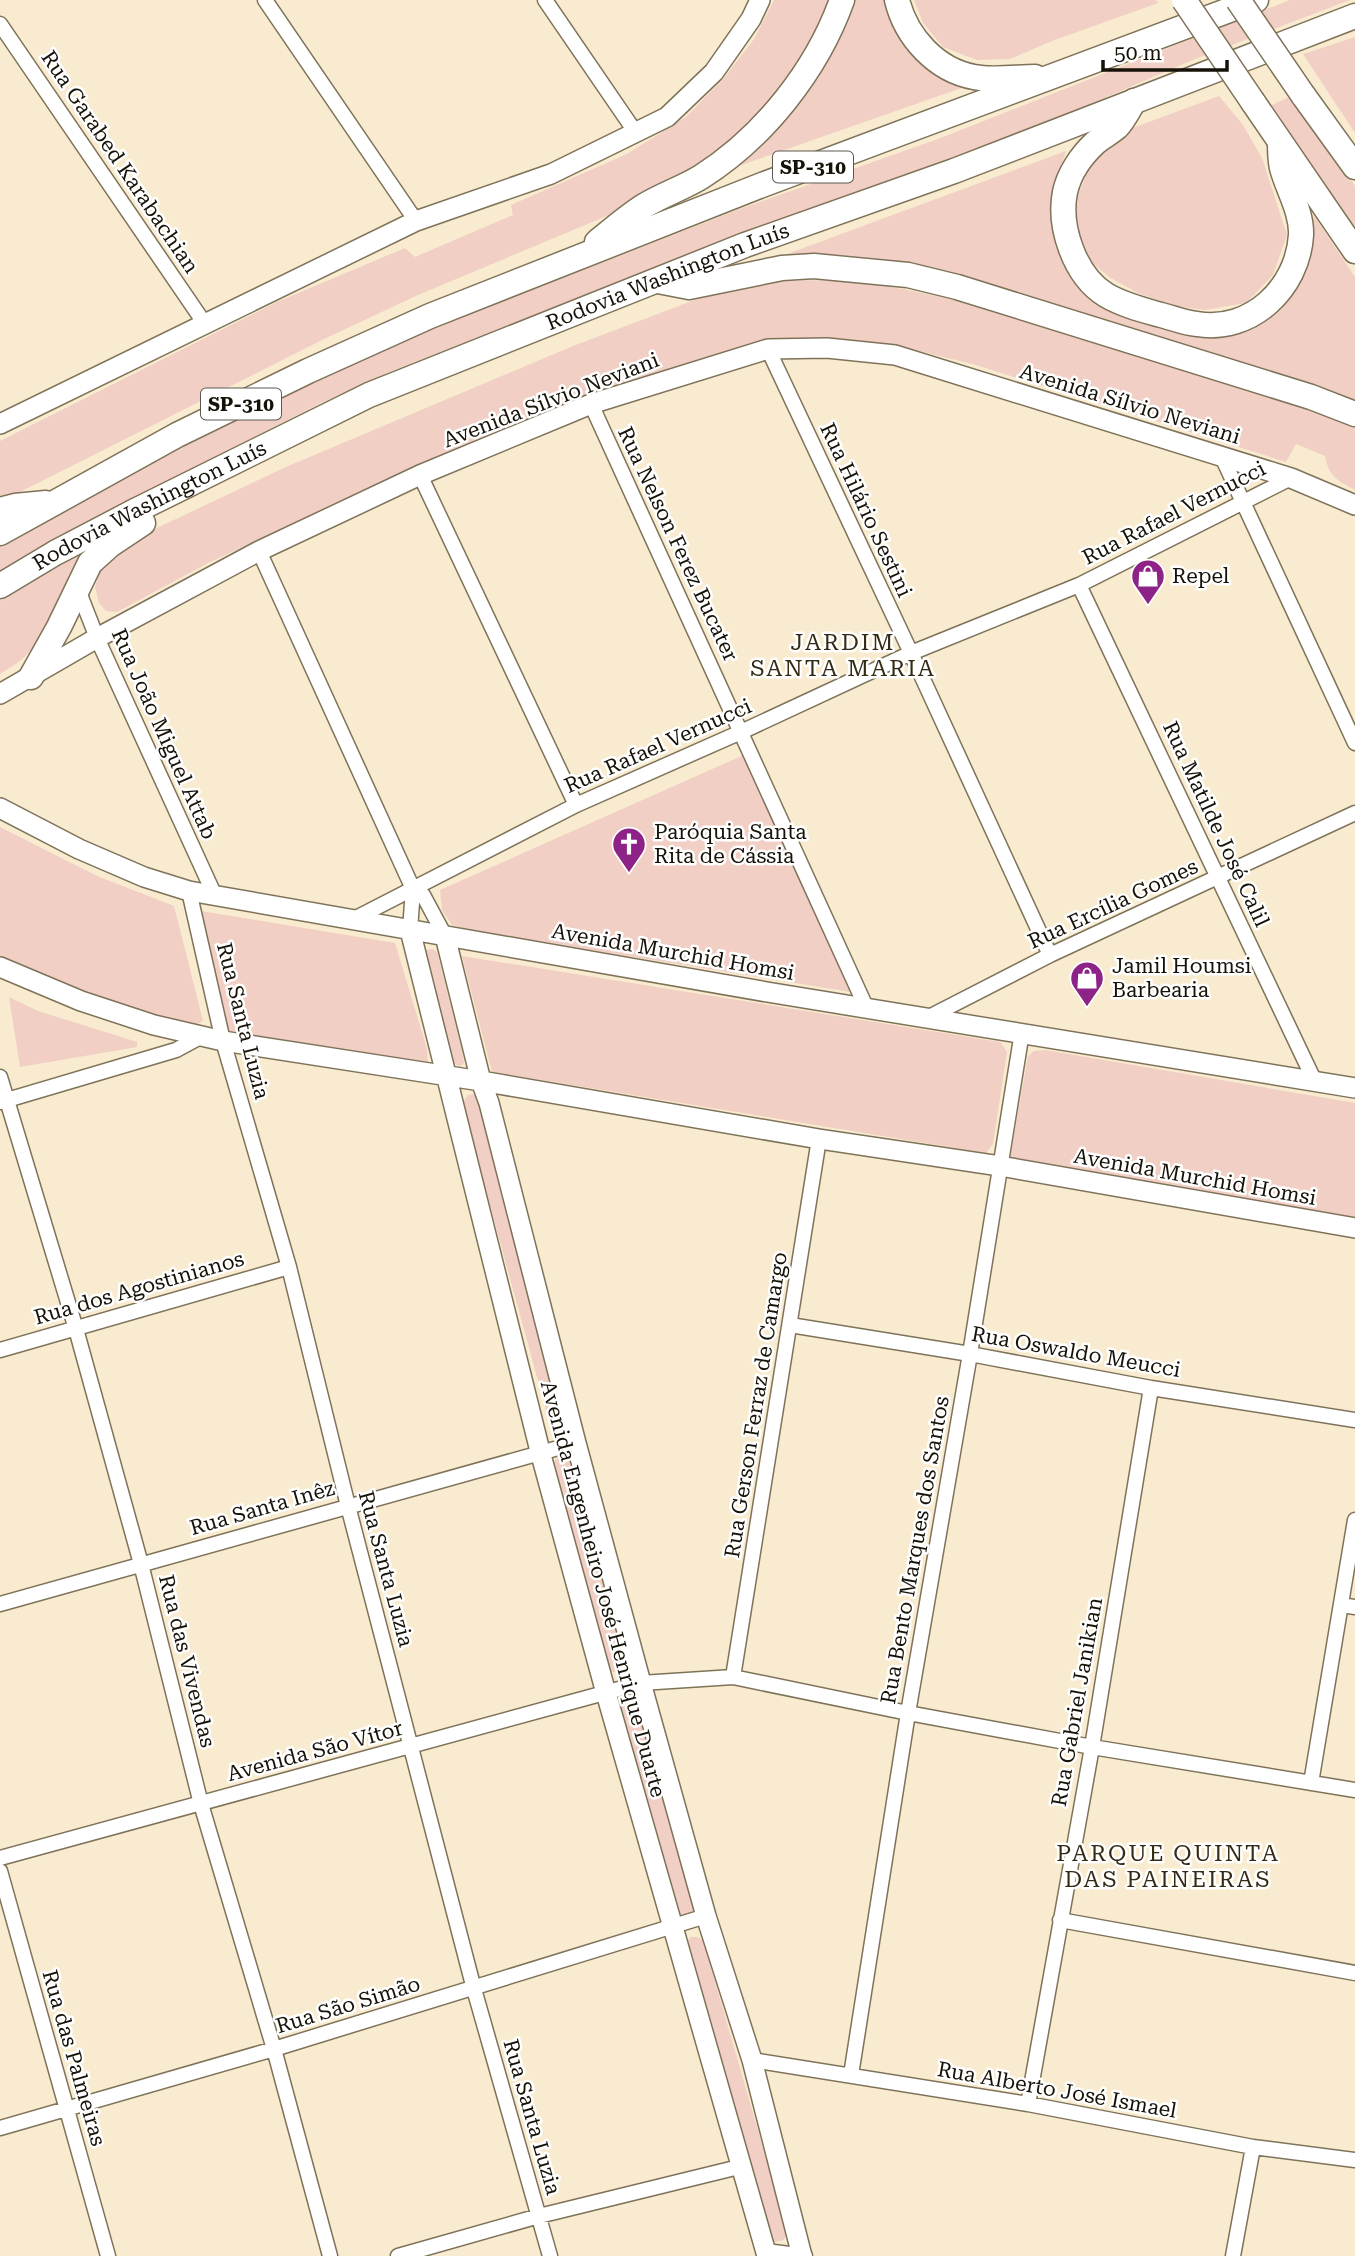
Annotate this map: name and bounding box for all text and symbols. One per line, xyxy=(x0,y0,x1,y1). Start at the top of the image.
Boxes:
scale bar xyxy=(1103,28,1227,72)
text: 50 m xyxy=(1114,41,1162,65)
street label: Rua Garabed Karabachian xyxy=(36,46,204,278)
road number: SP-310 xyxy=(773,152,853,182)
street label: Rodovia Washington Luís xyxy=(543,218,792,335)
street label: Avenida Sílvio Neviani xyxy=(440,348,663,452)
street label: Avenida Sílvio Neviani xyxy=(1017,359,1244,449)
road number: SP-310 xyxy=(201,388,281,420)
street label: Rua Hilário Sestini xyxy=(815,419,917,601)
street label: Rua Nelson Ferez Bucater xyxy=(613,423,743,665)
street label: Rodovia Washington Luís xyxy=(29,436,270,575)
street label: Rua Rafael Vernucci xyxy=(1078,456,1270,570)
shop icon: Repel xyxy=(1129,557,1167,606)
place label: Repel xyxy=(1172,564,1230,588)
street label: Rua João Miguel Attab xyxy=(107,625,221,843)
district label: JARDIM SANTA MARIA xyxy=(750,629,936,682)
street label: Rua Rafael Vernucci xyxy=(561,694,756,798)
street label: Rua Matilde José Calil xyxy=(1158,718,1274,931)
place label: Paróquia Santa Rita de Cássia xyxy=(654,820,807,868)
church icon: Paróquia Santa Rita de Cássia xyxy=(610,825,648,874)
street label: Rua Ercília Gomes xyxy=(1024,854,1202,954)
street label: Avenida Murchid Homsi xyxy=(550,919,796,985)
street label: Rua Santa Luzia xyxy=(212,940,274,1102)
place label: Jamil Houmsi Barbearia xyxy=(1112,954,1252,1002)
shop icon: Jamil Houmsi Barbearia xyxy=(1068,959,1106,1008)
street label: Avenida Murchid Homsi xyxy=(1072,1144,1318,1210)
street label: Rua dos Agostinianos xyxy=(31,1247,247,1329)
street label: Rua Gerson Ferraz de Camargo xyxy=(720,1250,792,1560)
street label: Rua Oswaldo Meucci xyxy=(970,1322,1183,1382)
street label: Avenida Engenheiro José Henrique Duarte xyxy=(536,1378,670,1800)
street label: Rua Bento Marques dos Santos xyxy=(876,1394,954,1706)
street label: Rua Santa Inêz xyxy=(187,1476,337,1540)
street label: Rua Santa Luzia xyxy=(354,1488,419,1650)
street label: Rua das Vivendas xyxy=(154,1572,220,1750)
street label: Rua Gabriel Janikian xyxy=(1047,1595,1107,1808)
street label: Avenida São Vítor xyxy=(225,1716,406,1786)
district label: PARQUE QUINTA DAS PAINEIRAS xyxy=(1056,1840,1280,1893)
street label: Rua das Palmeiras xyxy=(37,1967,111,2149)
street label: Rua São Simão xyxy=(273,1972,423,2038)
street label: Rua Santa Luzia xyxy=(498,2037,566,2198)
street label: Rua Alberto José Ismael xyxy=(936,2057,1179,2123)

